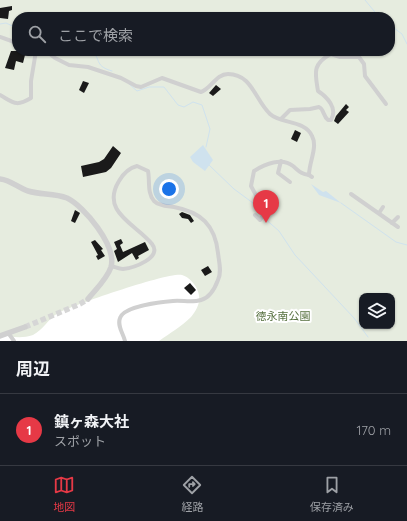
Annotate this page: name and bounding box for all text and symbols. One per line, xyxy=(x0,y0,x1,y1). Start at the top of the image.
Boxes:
search box xyxy=(12,12,395,56)
icon: search xyxy=(26,23,48,45)
text: ここで検索 xyxy=(58,26,133,45)
your location xyxy=(159,179,179,199)
pin: 1 xyxy=(253,190,279,223)
map controls xyxy=(359,293,395,329)
button: layers xyxy=(359,293,395,329)
park label: 徳永南公園 xyxy=(256,309,311,323)
text: 周辺 xyxy=(16,358,50,379)
text: 鎮ヶ森大社 xyxy=(54,412,129,431)
text: 1 xyxy=(26,422,32,438)
text: 170 m xyxy=(356,422,391,438)
text: スポット xyxy=(54,433,106,449)
tab: 地図 xyxy=(53,474,75,514)
tab: 経路 xyxy=(181,474,203,514)
tab: 保存済み xyxy=(310,474,354,514)

